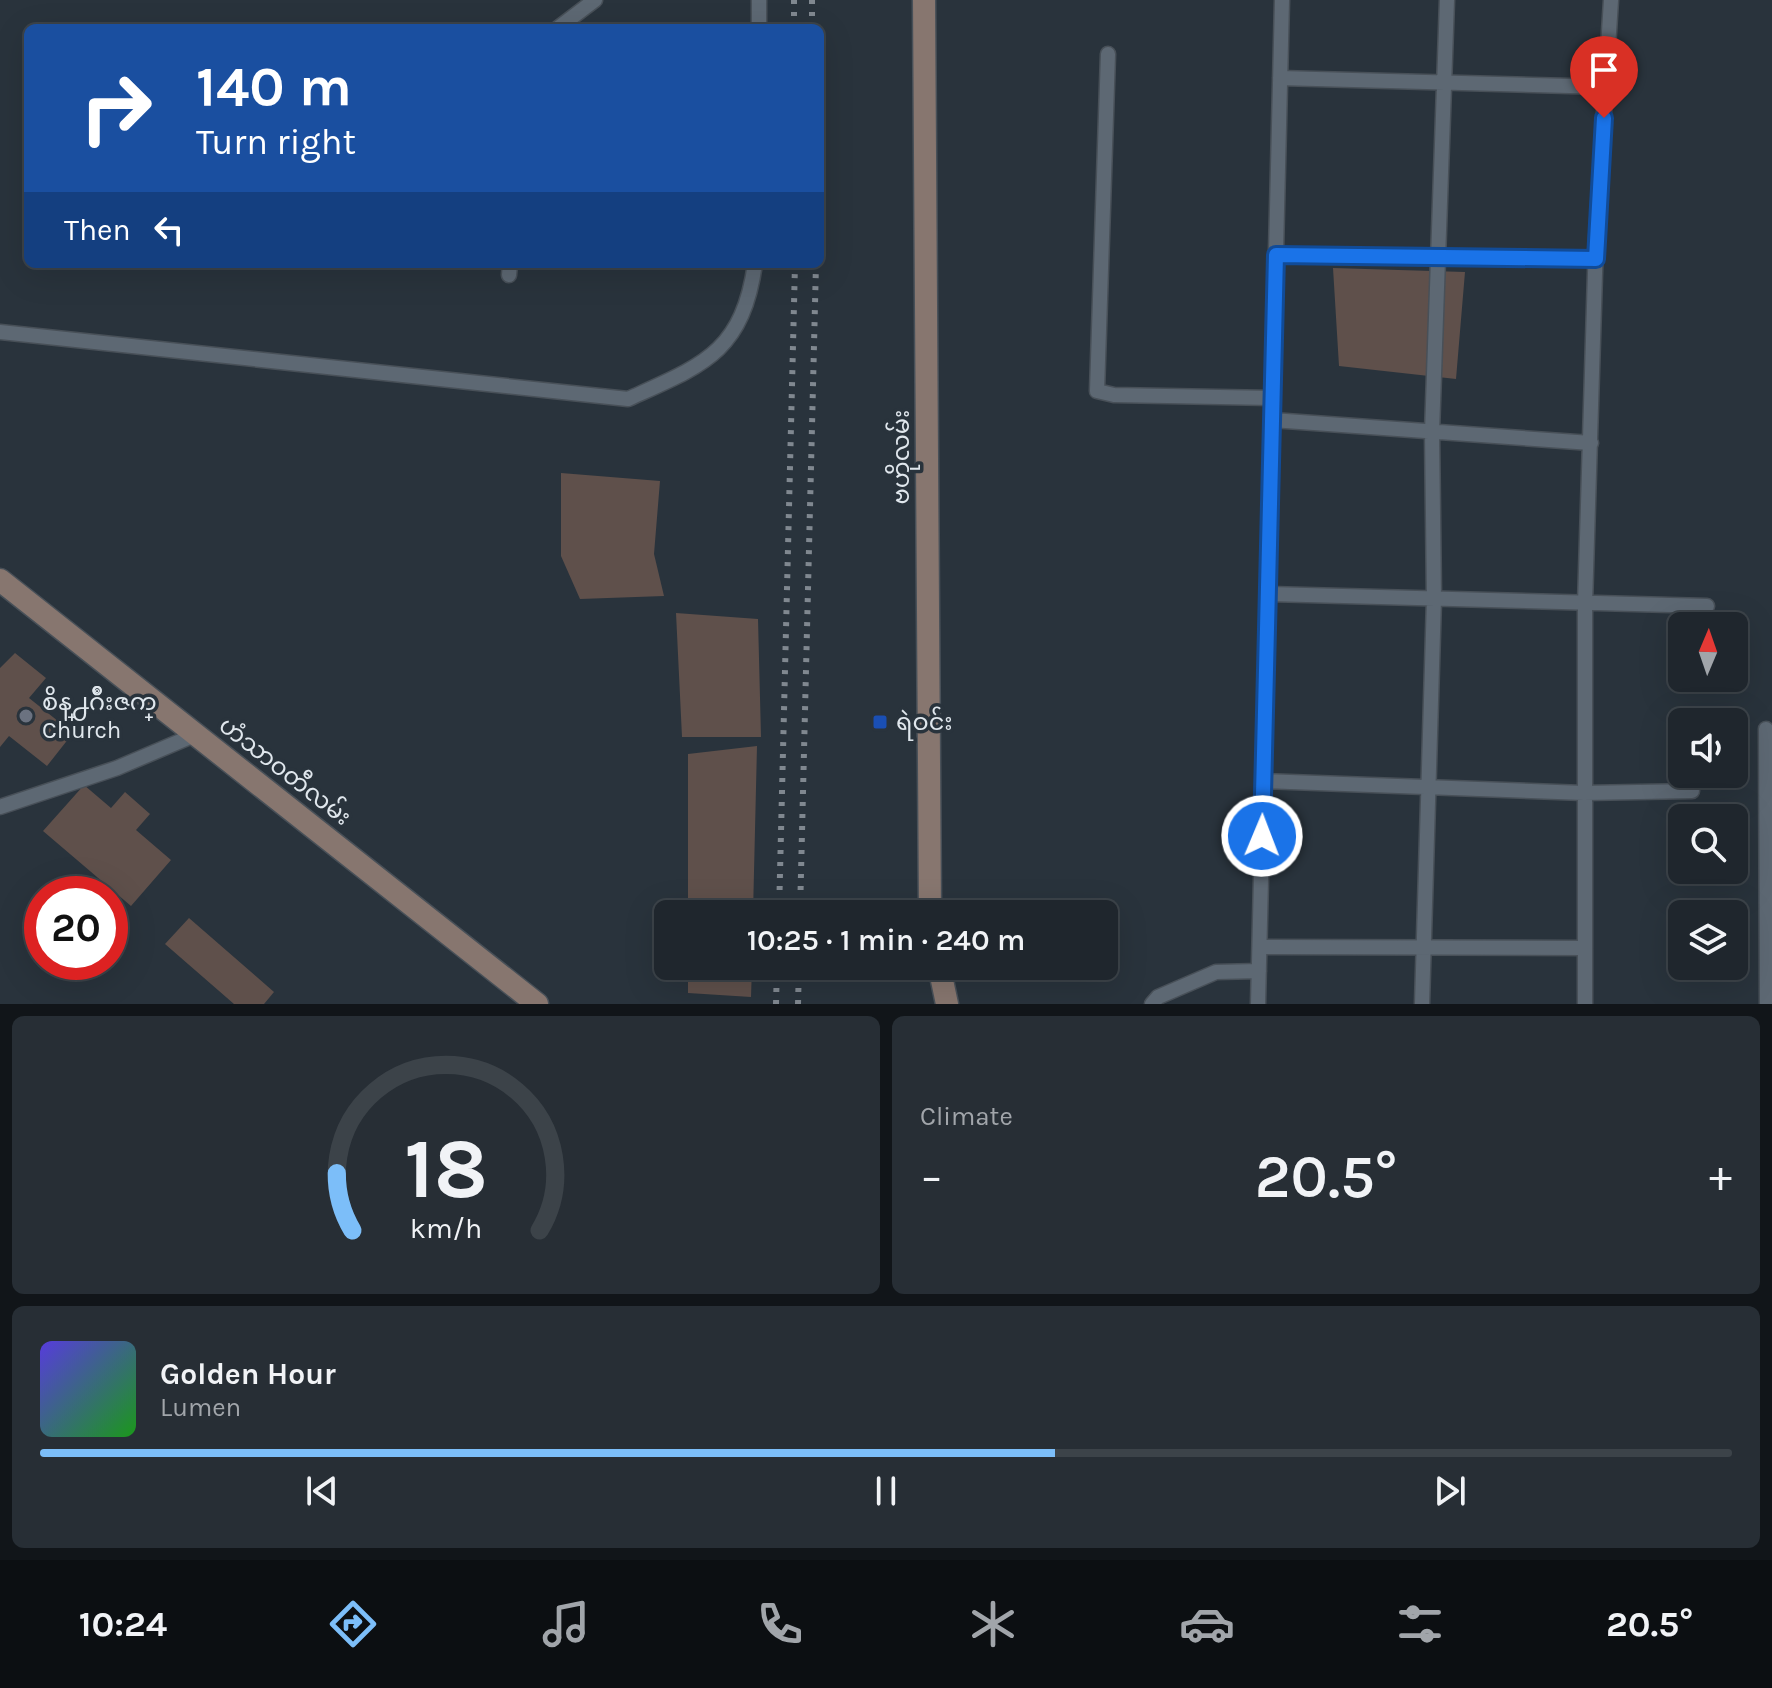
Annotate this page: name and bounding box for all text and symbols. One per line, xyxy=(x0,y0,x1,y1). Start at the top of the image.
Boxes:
pin xyxy=(1570,36,1638,118)
icon: arrive xyxy=(1582,48,1626,92)
text: 140 m xyxy=(196,54,352,119)
icon: right xyxy=(64,56,168,160)
text: Turn right xyxy=(196,121,356,163)
icon: left xyxy=(147,208,191,252)
text: Then xyxy=(64,212,131,248)
street label: ဗဟိုလမ်း xyxy=(885,410,920,504)
north arrow xyxy=(1668,612,1748,692)
map controls xyxy=(1668,612,1748,980)
place label: စိန္႕ဂ်ိဳးဇက္ Church xyxy=(42,685,157,744)
place label: ရဲဝင်း xyxy=(896,706,953,741)
marker: စိန္႕ဂ်ိဳးဇက္ Church xyxy=(17,707,35,725)
button: sound xyxy=(1668,708,1748,788)
street label: ဟံသာဝတီလမ်း xyxy=(213,709,358,831)
marker: ရဲဝင်း xyxy=(871,713,889,731)
position arrow xyxy=(1220,794,1304,878)
button: search xyxy=(1668,804,1748,884)
speed limit sign: 20 xyxy=(24,876,128,980)
button: layers xyxy=(1668,900,1748,980)
text: 10:25 · 1 min · 240 m xyxy=(747,922,1025,958)
text: Climate xyxy=(920,1101,1013,1132)
text: 18 xyxy=(404,1121,488,1218)
text: 20.5° xyxy=(1255,1142,1397,1212)
text: − xyxy=(920,1151,943,1202)
text: + xyxy=(1709,1151,1732,1202)
text: km/h xyxy=(410,1212,482,1245)
text: Golden Hour xyxy=(160,1356,336,1392)
text: Lumen xyxy=(160,1392,241,1423)
icon: previous xyxy=(300,1469,344,1513)
icon: pause xyxy=(864,1469,908,1513)
icon: next xyxy=(1428,1469,1472,1513)
icon: directions xyxy=(325,1596,381,1652)
icon: music xyxy=(538,1596,594,1652)
icon: phone xyxy=(752,1596,808,1652)
icon: climate xyxy=(965,1596,1021,1652)
icon: car xyxy=(1179,1596,1235,1652)
icon: filters xyxy=(1392,1596,1448,1652)
text: 10:24 xyxy=(79,1603,167,1645)
text: 20.5° xyxy=(1606,1603,1693,1645)

